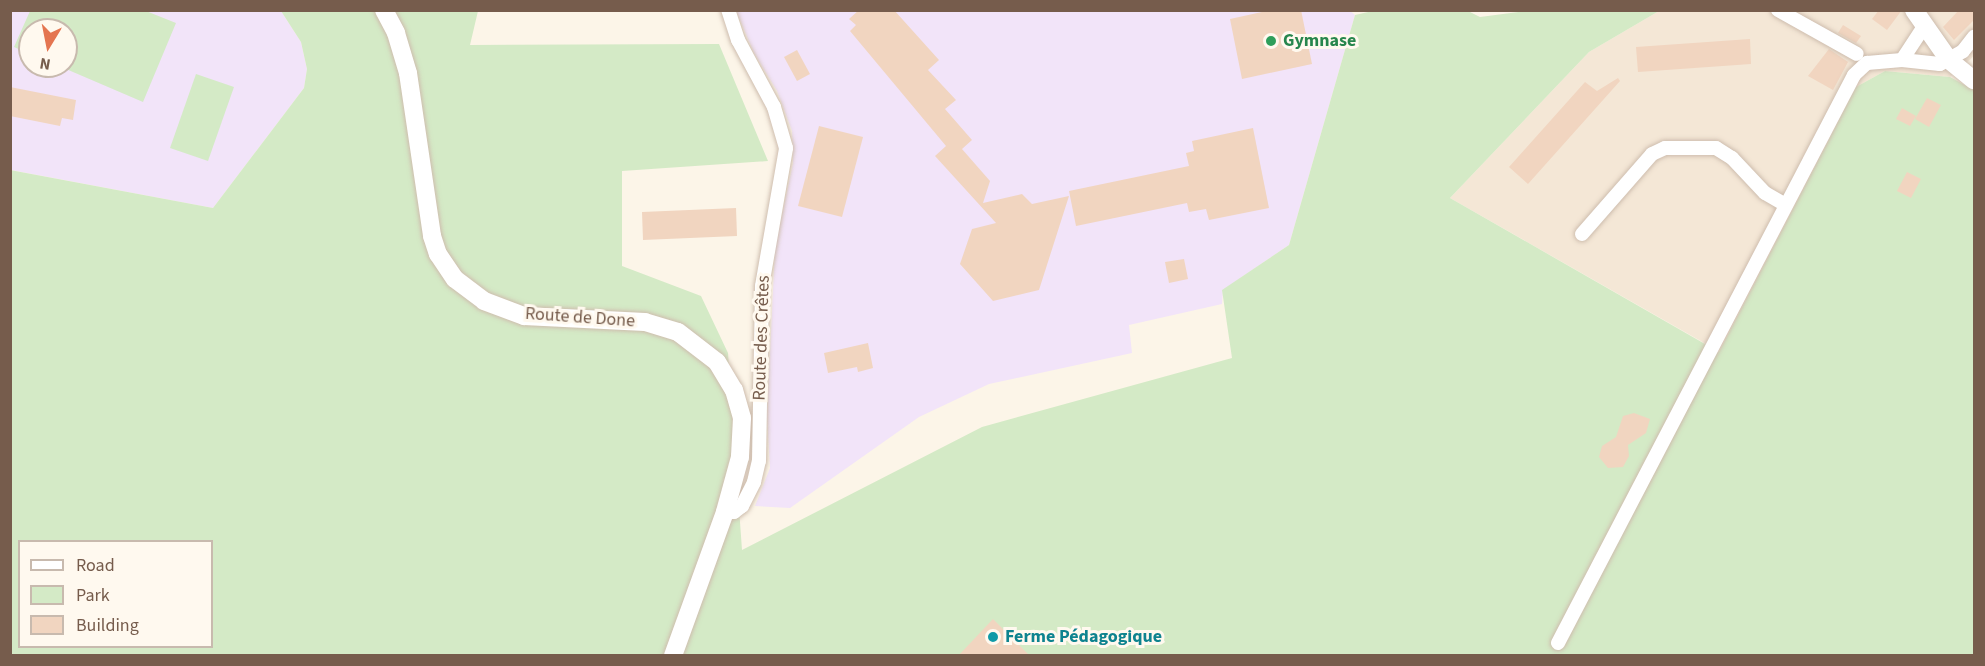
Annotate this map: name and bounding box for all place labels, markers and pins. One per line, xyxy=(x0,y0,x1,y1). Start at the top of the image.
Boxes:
place label: Gymnase xyxy=(1283,30,1356,52)
marker: Gymnase xyxy=(1264,34,1278,48)
place label: Ferme Pédagogique xyxy=(1005,626,1162,648)
marker: Ferme Pédagogique xyxy=(986,630,1000,644)

